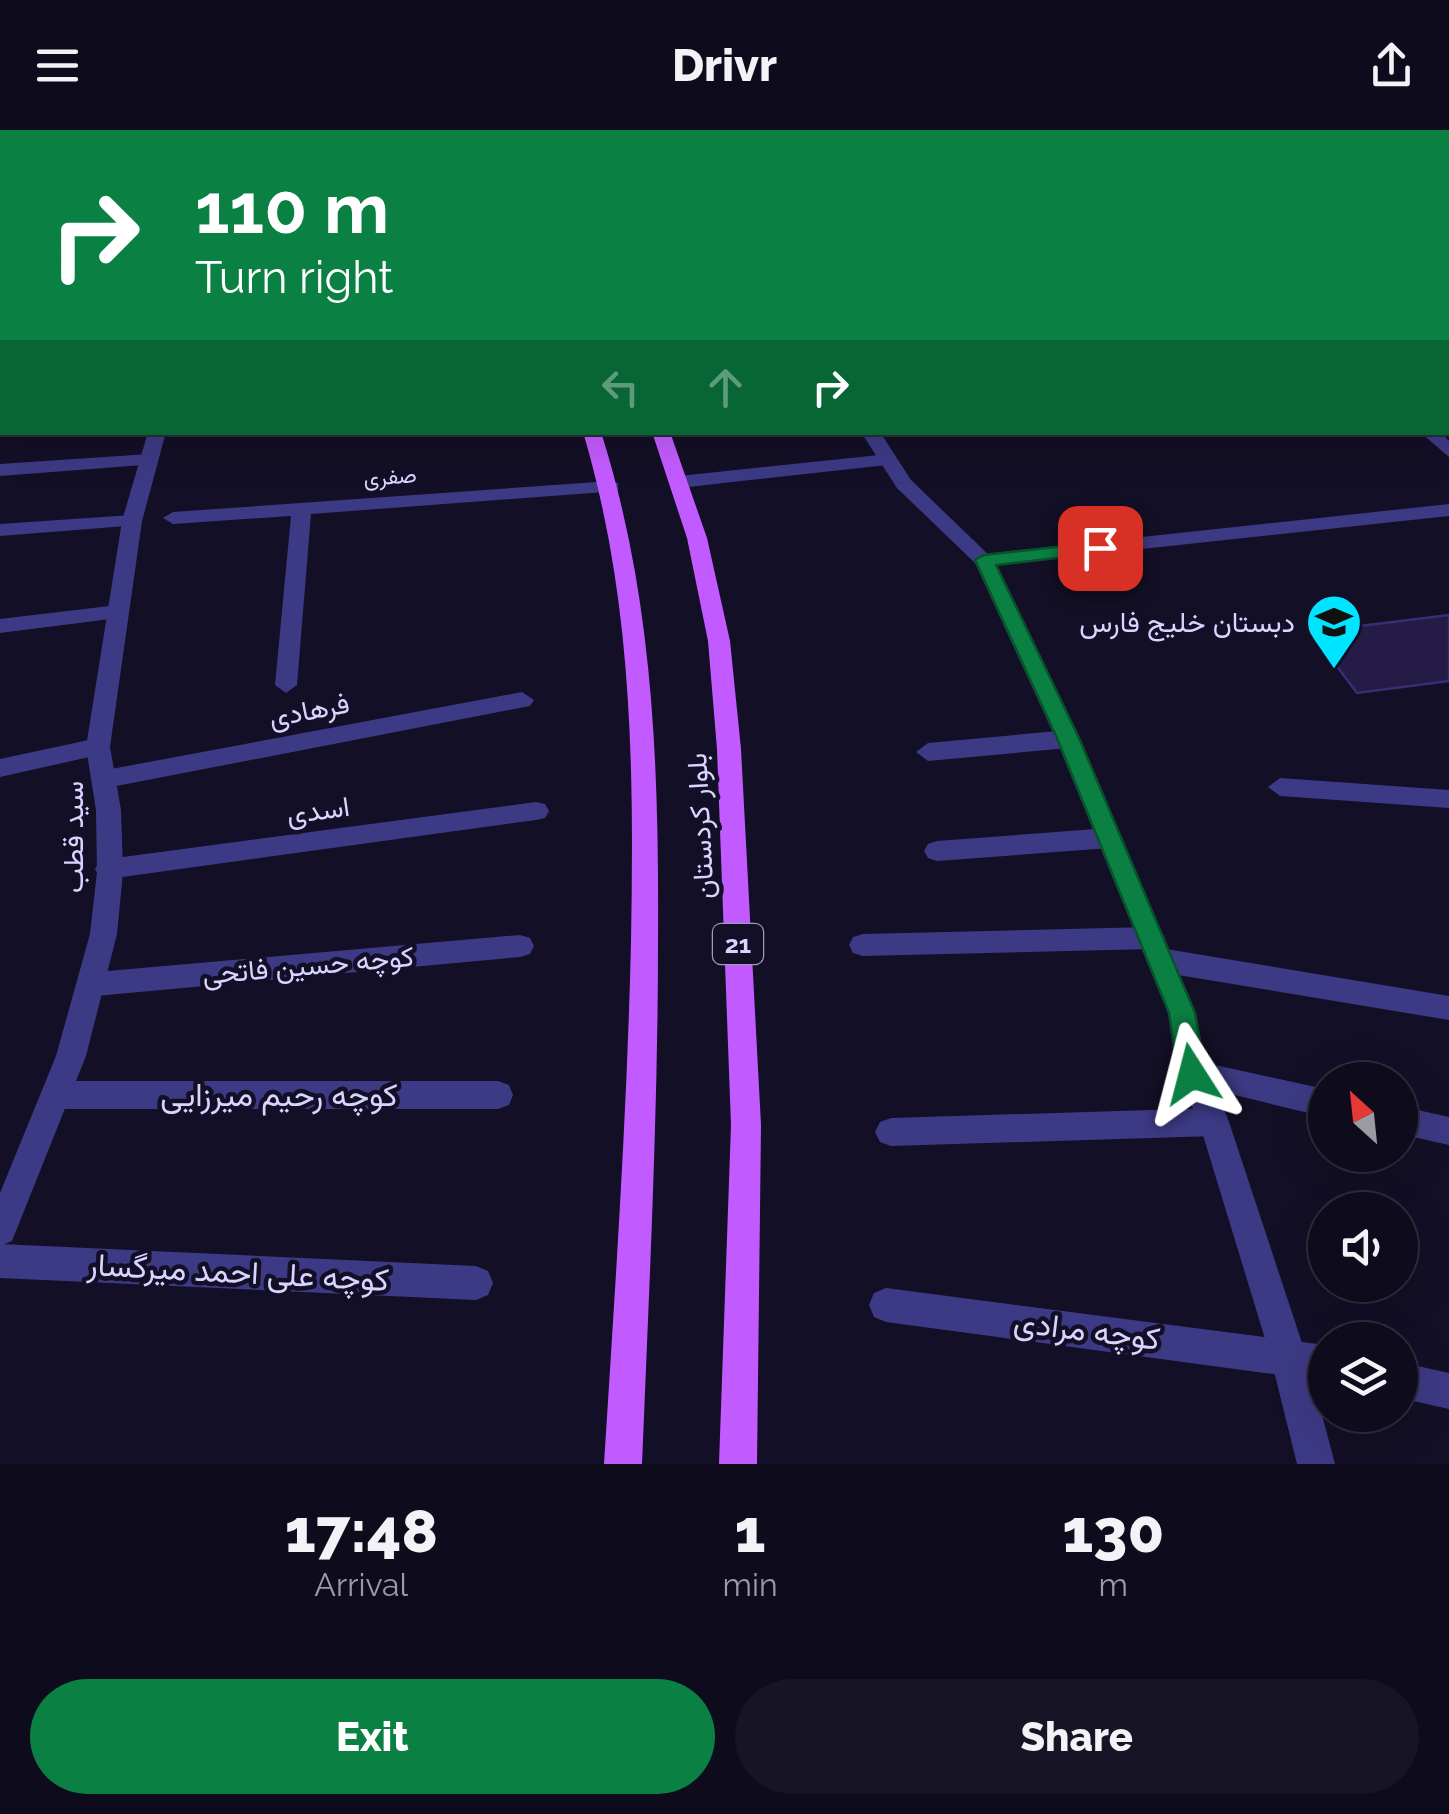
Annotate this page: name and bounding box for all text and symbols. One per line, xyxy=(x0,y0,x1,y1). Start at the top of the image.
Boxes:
icon: menu xyxy=(30,38,85,93)
icon: share xyxy=(1364,38,1419,93)
text: Drivr xyxy=(672,39,777,92)
text: 110 m xyxy=(195,167,389,249)
icon: right xyxy=(30,170,160,300)
text: Turn right xyxy=(195,251,393,304)
icon: left xyxy=(593,360,648,415)
icon: ahead xyxy=(698,360,753,415)
icon: right xyxy=(803,360,858,415)
street label: صفری xyxy=(362,461,418,492)
pin xyxy=(1058,506,1143,591)
icon: arrive xyxy=(1073,521,1128,576)
school or university icon: دبستان خلیج فارس xyxy=(1304,592,1364,671)
place label: دبستان خلیج فارس xyxy=(1079,606,1295,642)
street label: فرهادی xyxy=(266,687,352,735)
street label: بلوار کردستان xyxy=(680,752,722,900)
street label: سید قطب xyxy=(57,781,90,893)
street label: اسدی xyxy=(284,790,352,831)
road number: 21 xyxy=(713,924,763,964)
street label: کوچه حسین فاتحی xyxy=(201,940,415,993)
position arrow xyxy=(1140,1022,1244,1126)
north arrow xyxy=(1308,1062,1418,1172)
map controls xyxy=(1308,1062,1418,1432)
street label: کوچه رحیم میرزایی xyxy=(160,1076,398,1117)
button: sound xyxy=(1308,1192,1418,1302)
street label: کوچه علی احمد میرگسار xyxy=(85,1245,390,1302)
street label: کوچه مرادی xyxy=(1011,1302,1162,1361)
button: layers xyxy=(1308,1322,1418,1432)
text: 17:48 xyxy=(285,1496,438,1566)
text: 1 xyxy=(735,1496,766,1566)
text: 130 xyxy=(1062,1496,1164,1566)
text: Arrival xyxy=(314,1566,408,1603)
text: min xyxy=(723,1566,778,1603)
text: m xyxy=(1099,1566,1128,1603)
button: Exit xyxy=(30,1679,715,1794)
button: Share xyxy=(735,1679,1419,1794)

